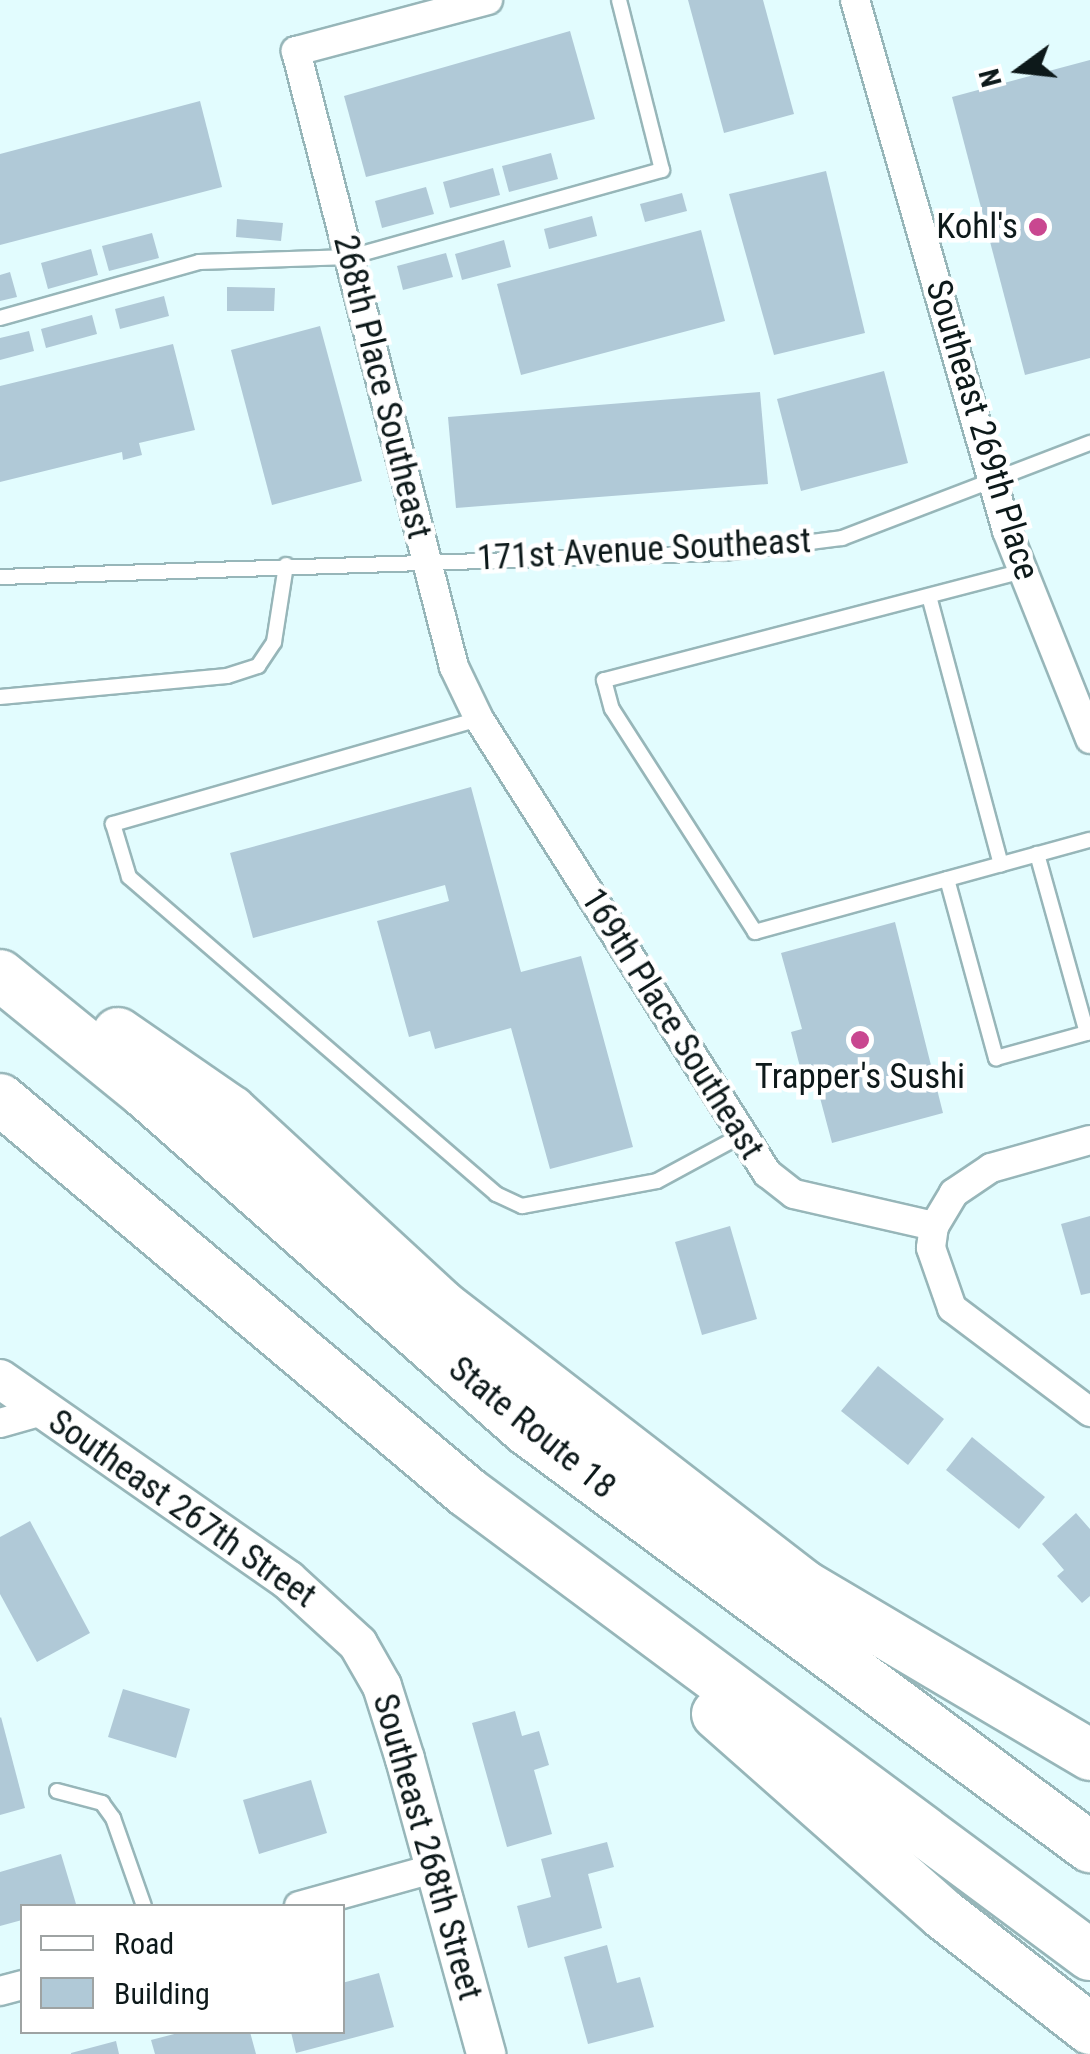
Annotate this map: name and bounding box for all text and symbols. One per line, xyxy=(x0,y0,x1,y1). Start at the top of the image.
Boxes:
north arrow xyxy=(970,20,1070,120)
text: N xyxy=(972,65,1009,90)
place label: Kohl's xyxy=(936,206,1018,248)
marker: Kohl's xyxy=(1027,216,1049,238)
street label: 268th Place Southeast xyxy=(324,231,440,543)
street label: Southeast 269th Place xyxy=(916,275,1048,585)
street label: 171st Avenue Southeast xyxy=(476,520,812,580)
street label: 169th Place Southeast xyxy=(572,881,772,1167)
marker: Trapper's Sushi xyxy=(849,1029,871,1051)
place label: Trapper's Sushi xyxy=(755,1056,965,1098)
street label: State Route 18 xyxy=(440,1348,624,1508)
street label: Southeast 267th Street xyxy=(40,1401,324,1617)
street label: Southeast 268th Street xyxy=(363,1689,491,2005)
legend xyxy=(20,1904,345,2034)
text: Road xyxy=(114,1926,174,1961)
text: Building xyxy=(114,1976,210,2011)

